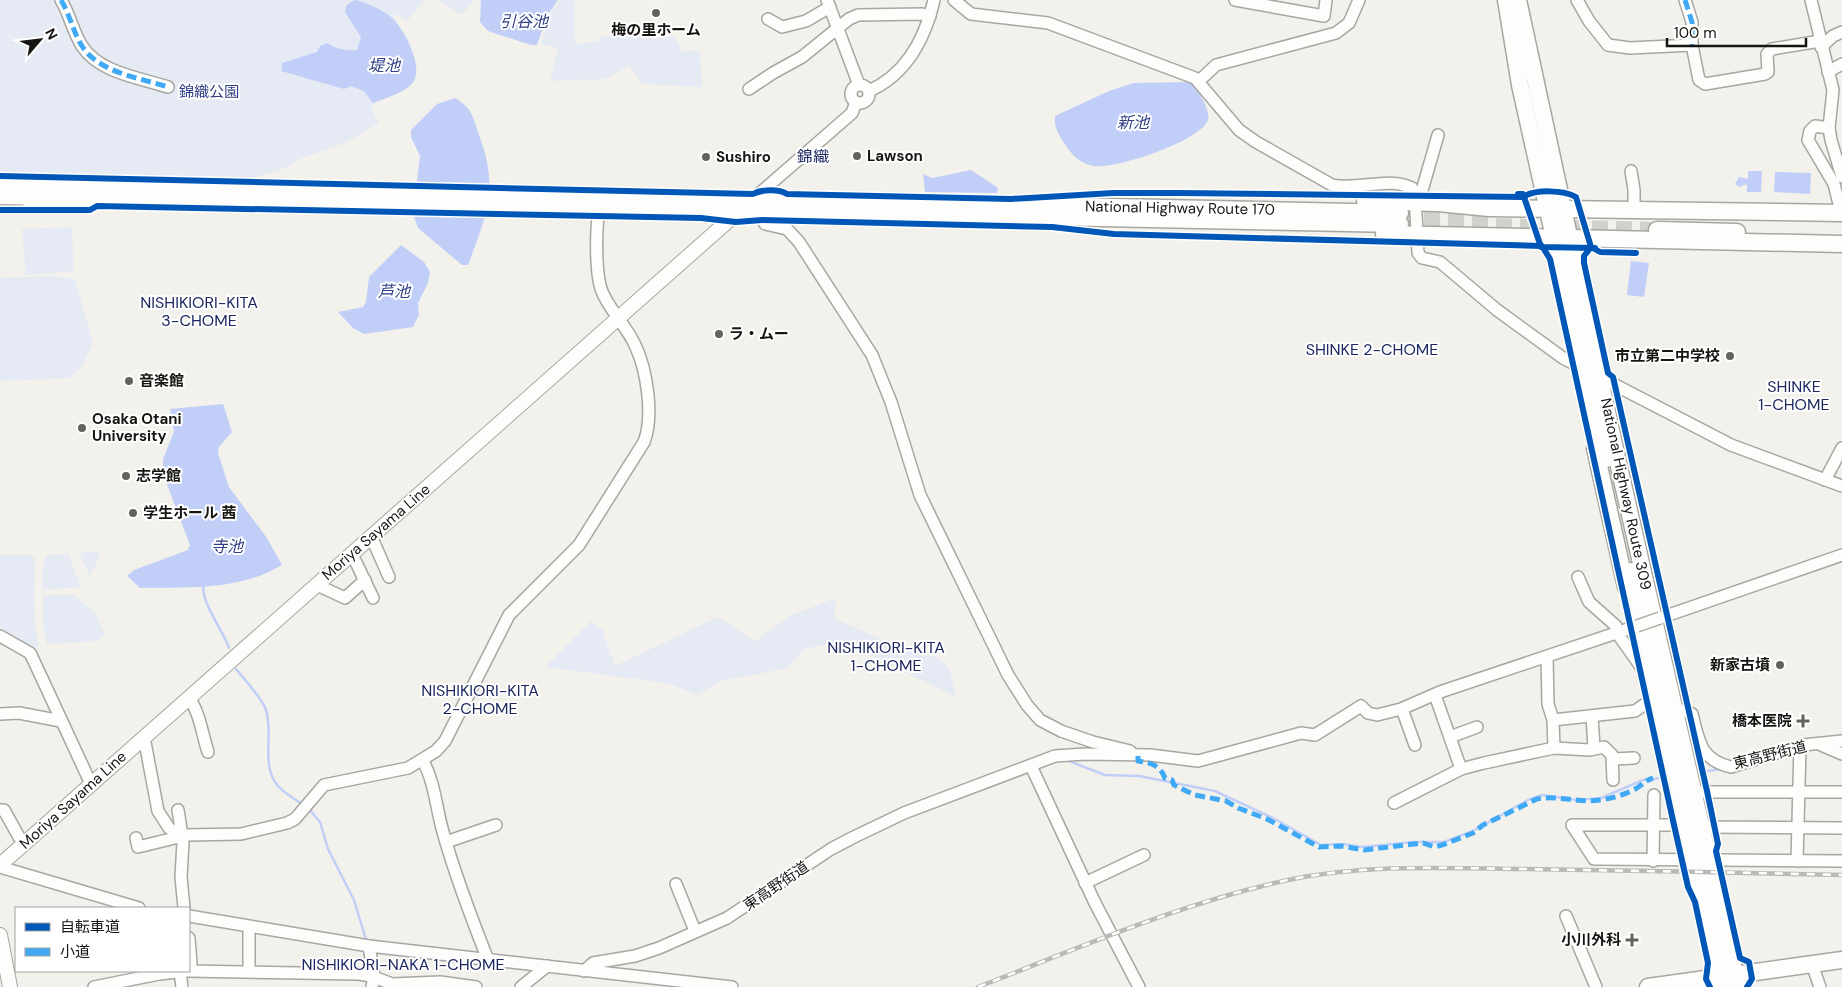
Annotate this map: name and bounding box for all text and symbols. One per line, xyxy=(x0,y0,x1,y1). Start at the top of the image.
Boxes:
marker: 梅の里ホーム xyxy=(650,7,662,19)
water label: 引谷池 xyxy=(500,11,550,32)
north arrow xyxy=(15,15,65,65)
scale bar xyxy=(1667,15,1806,47)
place label: 梅の里ホーム xyxy=(611,20,701,40)
text: 100 m xyxy=(1674,23,1717,43)
text: N xyxy=(41,25,62,43)
water label: 堤池 xyxy=(368,55,402,76)
park label: 錦織公園 xyxy=(179,82,239,102)
water label: 新池 xyxy=(1117,112,1151,133)
district label: 錦織 xyxy=(797,146,829,167)
place label: Lawson xyxy=(867,146,923,166)
place label: Sushiro xyxy=(716,147,771,167)
marker: Lawson xyxy=(851,150,863,162)
marker: Sushiro xyxy=(700,151,712,163)
street label: National Highway Route 170 xyxy=(1085,196,1275,220)
water label: 芦池 xyxy=(378,281,412,302)
district label: NISHIKIORI-KITA 3-CHOME xyxy=(140,292,258,331)
place label: ラ・ムー xyxy=(729,324,789,344)
marker: ラ・ムー xyxy=(713,328,725,340)
district label: SHINKE 2-CHOME xyxy=(1306,339,1438,360)
place label: 市立第二中学校 xyxy=(1615,346,1720,366)
marker: 市立第二中学校 xyxy=(1724,350,1736,362)
place label: 音楽館 xyxy=(139,371,184,391)
marker: 音楽館 xyxy=(123,375,135,387)
district label: SHINKE 1-CHOME xyxy=(1759,376,1829,415)
street label: National Highway Route 309 xyxy=(1596,396,1656,592)
place label: Osaka Otani University xyxy=(92,409,182,446)
marker: Osaka Otani University xyxy=(76,422,88,434)
place label: 志学館 xyxy=(136,466,181,486)
marker: 志学館 xyxy=(120,470,132,482)
street label: Moriya Sayama Line xyxy=(318,479,434,585)
place label: 学生ホール 茜 xyxy=(143,503,237,523)
marker: 学生ホール 茜 xyxy=(127,507,139,519)
water label: 寺池 xyxy=(211,536,245,557)
district label: NISHIKIORI-KITA 1-CHOME xyxy=(827,637,945,676)
place label: 新家古墳 xyxy=(1710,655,1770,675)
marker: 新家古墳 xyxy=(1774,659,1786,671)
district label: NISHIKIORI-KITA 2-CHOME xyxy=(421,680,539,719)
place label: 橋本医院 xyxy=(1732,711,1792,731)
marker: 橋本医院 xyxy=(1796,714,1810,728)
street label: 東高野街道 xyxy=(1731,736,1809,774)
street label: Moriya Sayama Line xyxy=(15,747,131,853)
street label: 東高野街道 xyxy=(739,857,813,915)
legend xyxy=(15,907,190,972)
text: 自転車道 xyxy=(60,917,120,937)
place label: 小川外科 xyxy=(1561,930,1621,950)
marker: 小川外科 xyxy=(1625,933,1639,947)
text: 小道 xyxy=(60,942,90,962)
district label: NISHIKIORI-NAKA 1-CHOME xyxy=(302,954,504,975)

